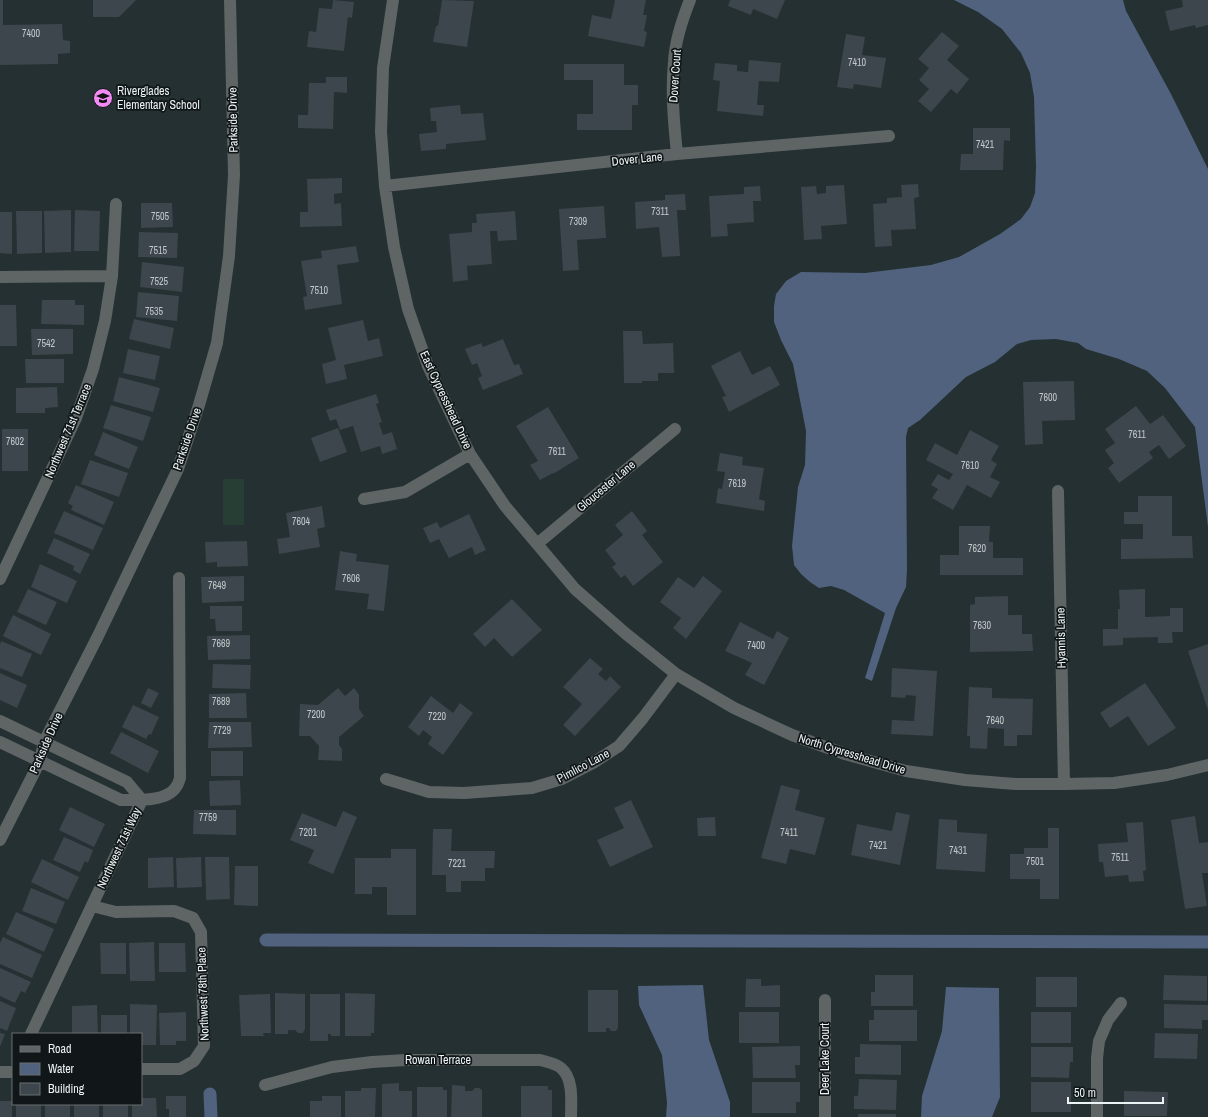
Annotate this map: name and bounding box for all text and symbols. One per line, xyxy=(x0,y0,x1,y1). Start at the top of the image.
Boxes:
house number: 7400 xyxy=(22,27,41,40)
street label: Dover Court xyxy=(665,49,685,103)
house number: 7410 xyxy=(848,56,867,69)
place label: Riverglades Elementary School xyxy=(117,83,200,113)
school or university icon: Riverglades Elementary School xyxy=(92,87,114,109)
street label: Parkside Drive xyxy=(224,87,242,153)
house number: 7421 xyxy=(976,138,995,151)
street label: Dover Lane xyxy=(611,148,663,170)
house number: 7311 xyxy=(651,205,669,218)
house number: 7505 xyxy=(151,210,170,223)
house number: 7309 xyxy=(569,215,588,228)
house number: 7515 xyxy=(149,244,168,257)
house number: 7525 xyxy=(150,275,169,288)
house number: 7510 xyxy=(310,284,329,297)
house number: 7535 xyxy=(145,305,164,318)
house number: 7542 xyxy=(37,337,56,350)
street label: East Cypresshead Drive xyxy=(416,348,476,452)
street label: Northwest 71st Terrace xyxy=(41,381,95,481)
house number: 7600 xyxy=(1039,391,1058,404)
street label: Parkside Drive xyxy=(169,406,205,472)
house number: 7611 xyxy=(1128,428,1146,441)
house number: 7602 xyxy=(6,435,25,448)
house number: 7611 xyxy=(548,445,566,458)
street label: Gloucester Lane xyxy=(573,457,639,515)
house number: 7610 xyxy=(961,459,980,472)
house number: 7619 xyxy=(728,477,747,490)
house number: 7604 xyxy=(292,515,311,528)
house number: 7620 xyxy=(968,542,987,555)
house number: 7606 xyxy=(342,572,361,585)
house number: 7649 xyxy=(208,579,227,592)
street label: Hyannis Lane xyxy=(1052,607,1070,669)
house number: 7630 xyxy=(973,619,992,632)
house number: 7669 xyxy=(212,637,231,650)
house number: 7400 xyxy=(747,639,766,652)
house number: 7689 xyxy=(212,695,231,708)
house number: 7200 xyxy=(307,708,326,721)
street label: Parkside Drive xyxy=(25,710,67,776)
house number: 7220 xyxy=(428,710,447,723)
house number: 7640 xyxy=(986,714,1005,727)
house number: 7729 xyxy=(213,724,232,737)
street label: North Cypresshead Drive xyxy=(797,730,907,778)
street label: Pimlico Lane xyxy=(554,745,612,787)
street label: Northwest 71st Way xyxy=(93,805,145,891)
house number: 7759 xyxy=(199,811,218,824)
house number: 7201 xyxy=(299,826,318,839)
house number: 7411 xyxy=(780,826,798,839)
house number: 7421 xyxy=(869,839,888,852)
house number: 7431 xyxy=(949,844,968,857)
house number: 7511 xyxy=(1111,851,1129,864)
house number: 7501 xyxy=(1026,855,1045,868)
house number: 7221 xyxy=(448,857,467,870)
street label: Northwest 78th Place xyxy=(193,947,213,1041)
street label: Deer Lake Court xyxy=(817,1023,833,1095)
legend xyxy=(12,1033,142,1105)
text: Road xyxy=(48,1041,72,1057)
street label: Rowan Terrace xyxy=(405,1052,471,1068)
text: Water xyxy=(48,1061,75,1077)
scale bar xyxy=(1068,1079,1163,1105)
text: Building xyxy=(48,1081,85,1097)
text: 50 m xyxy=(1074,1085,1096,1101)

